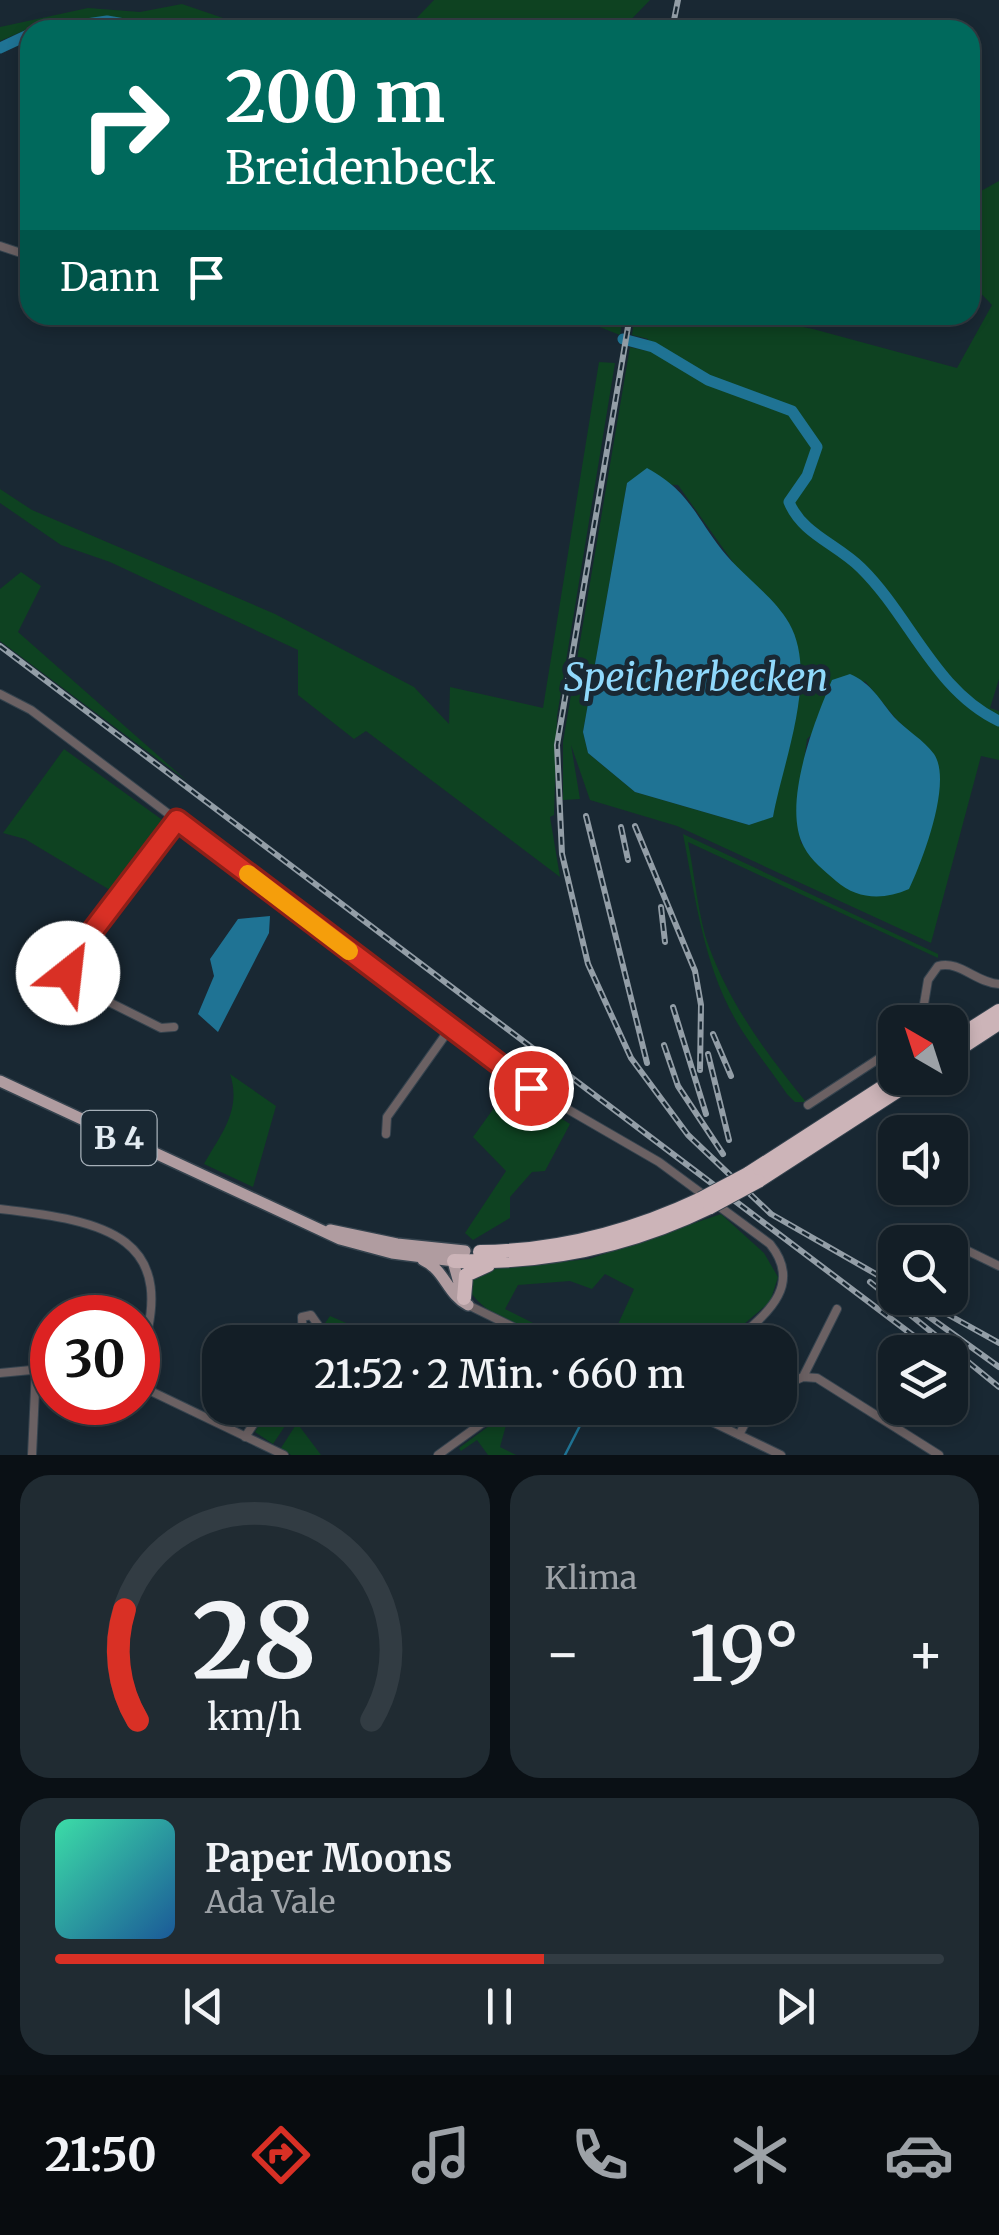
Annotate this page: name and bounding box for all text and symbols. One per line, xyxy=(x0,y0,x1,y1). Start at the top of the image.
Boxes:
text: 200 m xyxy=(225,53,445,141)
icon: right xyxy=(60,60,190,190)
text: Breidenbeck xyxy=(225,140,495,196)
icon: arrive xyxy=(179,250,234,305)
text: Dann xyxy=(60,254,159,301)
water label: Speicherbecken xyxy=(564,654,828,701)
position arrow xyxy=(16,921,120,1025)
north arrow xyxy=(878,1005,968,1095)
map controls xyxy=(878,1005,968,1425)
pin xyxy=(489,1046,574,1131)
icon: arrive xyxy=(504,1061,559,1116)
road number: B 4 xyxy=(82,1111,156,1165)
button: sound xyxy=(878,1115,968,1205)
button: search xyxy=(878,1225,968,1315)
speed limit sign: 30 xyxy=(30,1295,160,1425)
button: layers xyxy=(878,1335,968,1425)
text: 21:52 · 2 Min. · 660 m xyxy=(314,1351,685,1398)
text: Klima xyxy=(545,1558,637,1598)
text: 28 xyxy=(192,1576,317,1706)
text: 19° xyxy=(689,1607,799,1701)
text: − xyxy=(545,1619,581,1688)
text: + xyxy=(907,1619,944,1688)
text: km/h xyxy=(207,1695,302,1740)
text: Paper Moons xyxy=(205,1835,452,1882)
text: Ada Vale xyxy=(205,1882,335,1922)
icon: previous xyxy=(176,1979,231,2034)
icon: pause xyxy=(472,1979,527,2034)
icon: next xyxy=(768,1979,823,2034)
icon: directions xyxy=(246,2120,316,2190)
icon: music xyxy=(406,2120,476,2190)
icon: phone xyxy=(565,2120,635,2190)
icon: climate xyxy=(725,2120,795,2190)
icon: car xyxy=(884,2120,954,2190)
text: 21:50 xyxy=(45,2127,157,2183)

